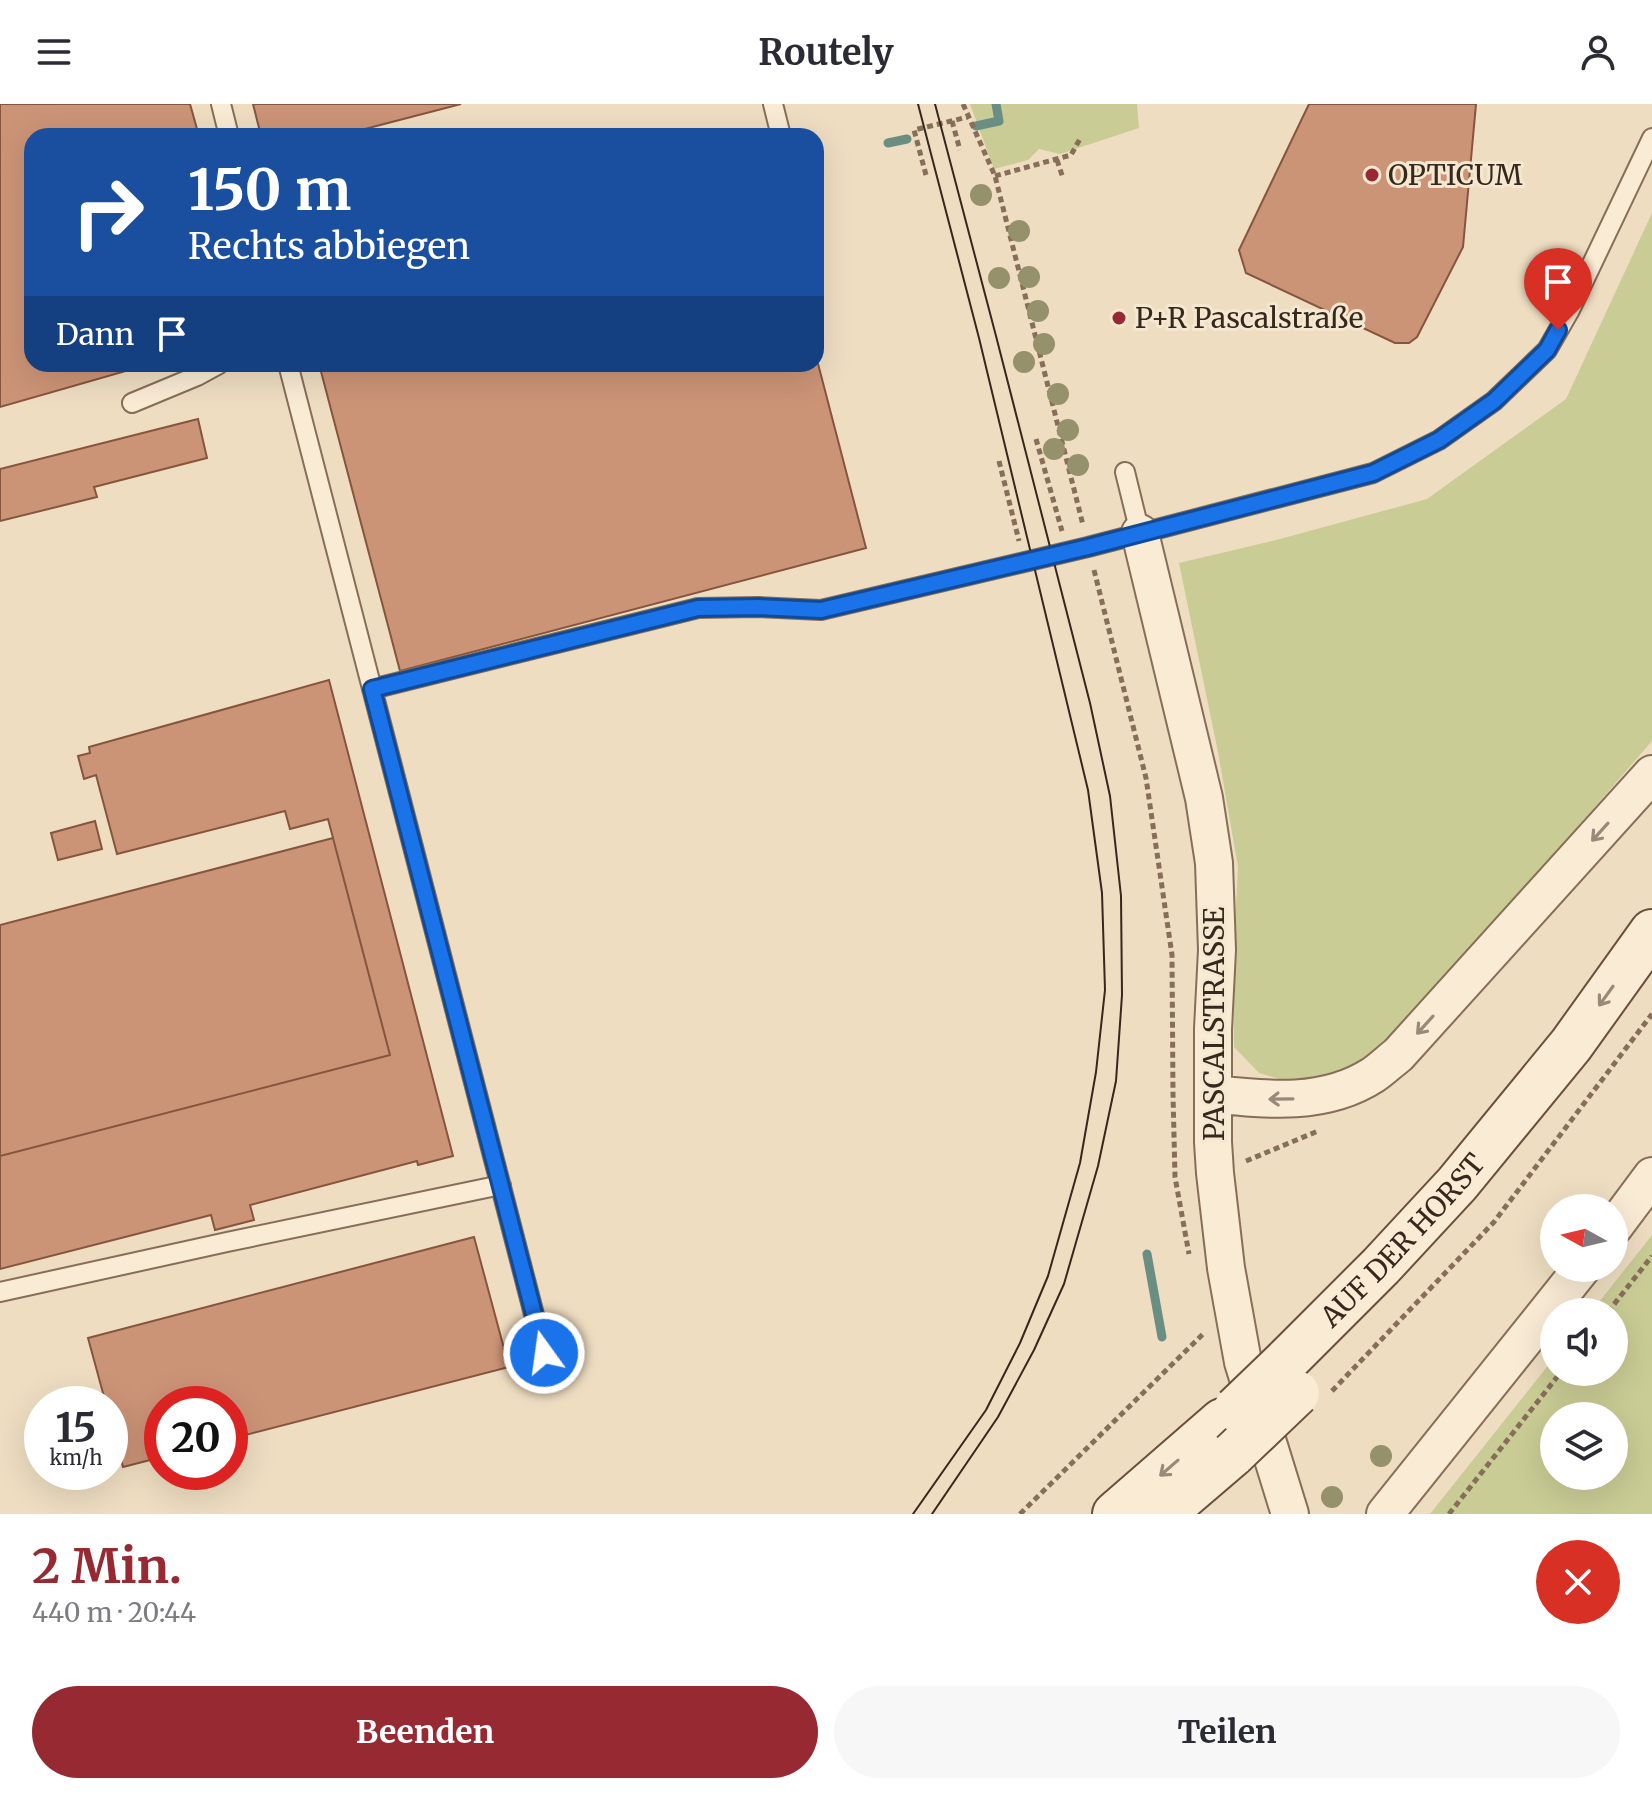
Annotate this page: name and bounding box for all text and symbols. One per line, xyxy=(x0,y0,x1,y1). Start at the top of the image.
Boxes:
icon: menu xyxy=(32,30,76,74)
text: Routely xyxy=(758,30,894,75)
icon: person xyxy=(1576,30,1620,74)
text: 150 m xyxy=(188,155,351,225)
place label: OPTICUM xyxy=(1388,157,1523,193)
icon: right xyxy=(56,160,160,264)
marker: OPTICUM xyxy=(1363,166,1381,184)
text: Rechts abbiegen xyxy=(188,224,470,269)
pin xyxy=(1524,248,1592,330)
icon: arrive xyxy=(1536,260,1580,304)
place label: P+R Pascalstraße xyxy=(1135,300,1363,336)
marker: P+R Pascalstraße xyxy=(1110,309,1128,327)
icon: arrive xyxy=(150,312,194,356)
text: Dann xyxy=(56,315,134,353)
one-way arrow xyxy=(1592,822,1610,842)
street label: PASCALSTRASSE xyxy=(1196,907,1232,1141)
one-way arrow xyxy=(1598,985,1615,1006)
one-way arrow xyxy=(1417,1014,1435,1034)
one-way arrow xyxy=(1268,1092,1295,1107)
street label: AUF DER HORST xyxy=(1312,1146,1493,1335)
north arrow xyxy=(1540,1194,1628,1282)
map controls xyxy=(1540,1194,1628,1490)
button: sound xyxy=(1540,1298,1628,1386)
position arrow xyxy=(502,1311,586,1395)
speed limit sign: 20 xyxy=(144,1386,248,1490)
button: layers xyxy=(1540,1402,1628,1490)
text: 15 xyxy=(56,1403,96,1453)
text: km/h xyxy=(50,1445,102,1470)
one-way arrow xyxy=(1159,1459,1180,1477)
text: 2 Min. xyxy=(32,1536,182,1596)
button: close xyxy=(1536,1540,1620,1624)
text: 440 m · 20:44 xyxy=(32,1596,196,1629)
button: Beenden xyxy=(32,1686,818,1778)
button: Teilen xyxy=(834,1686,1620,1778)

